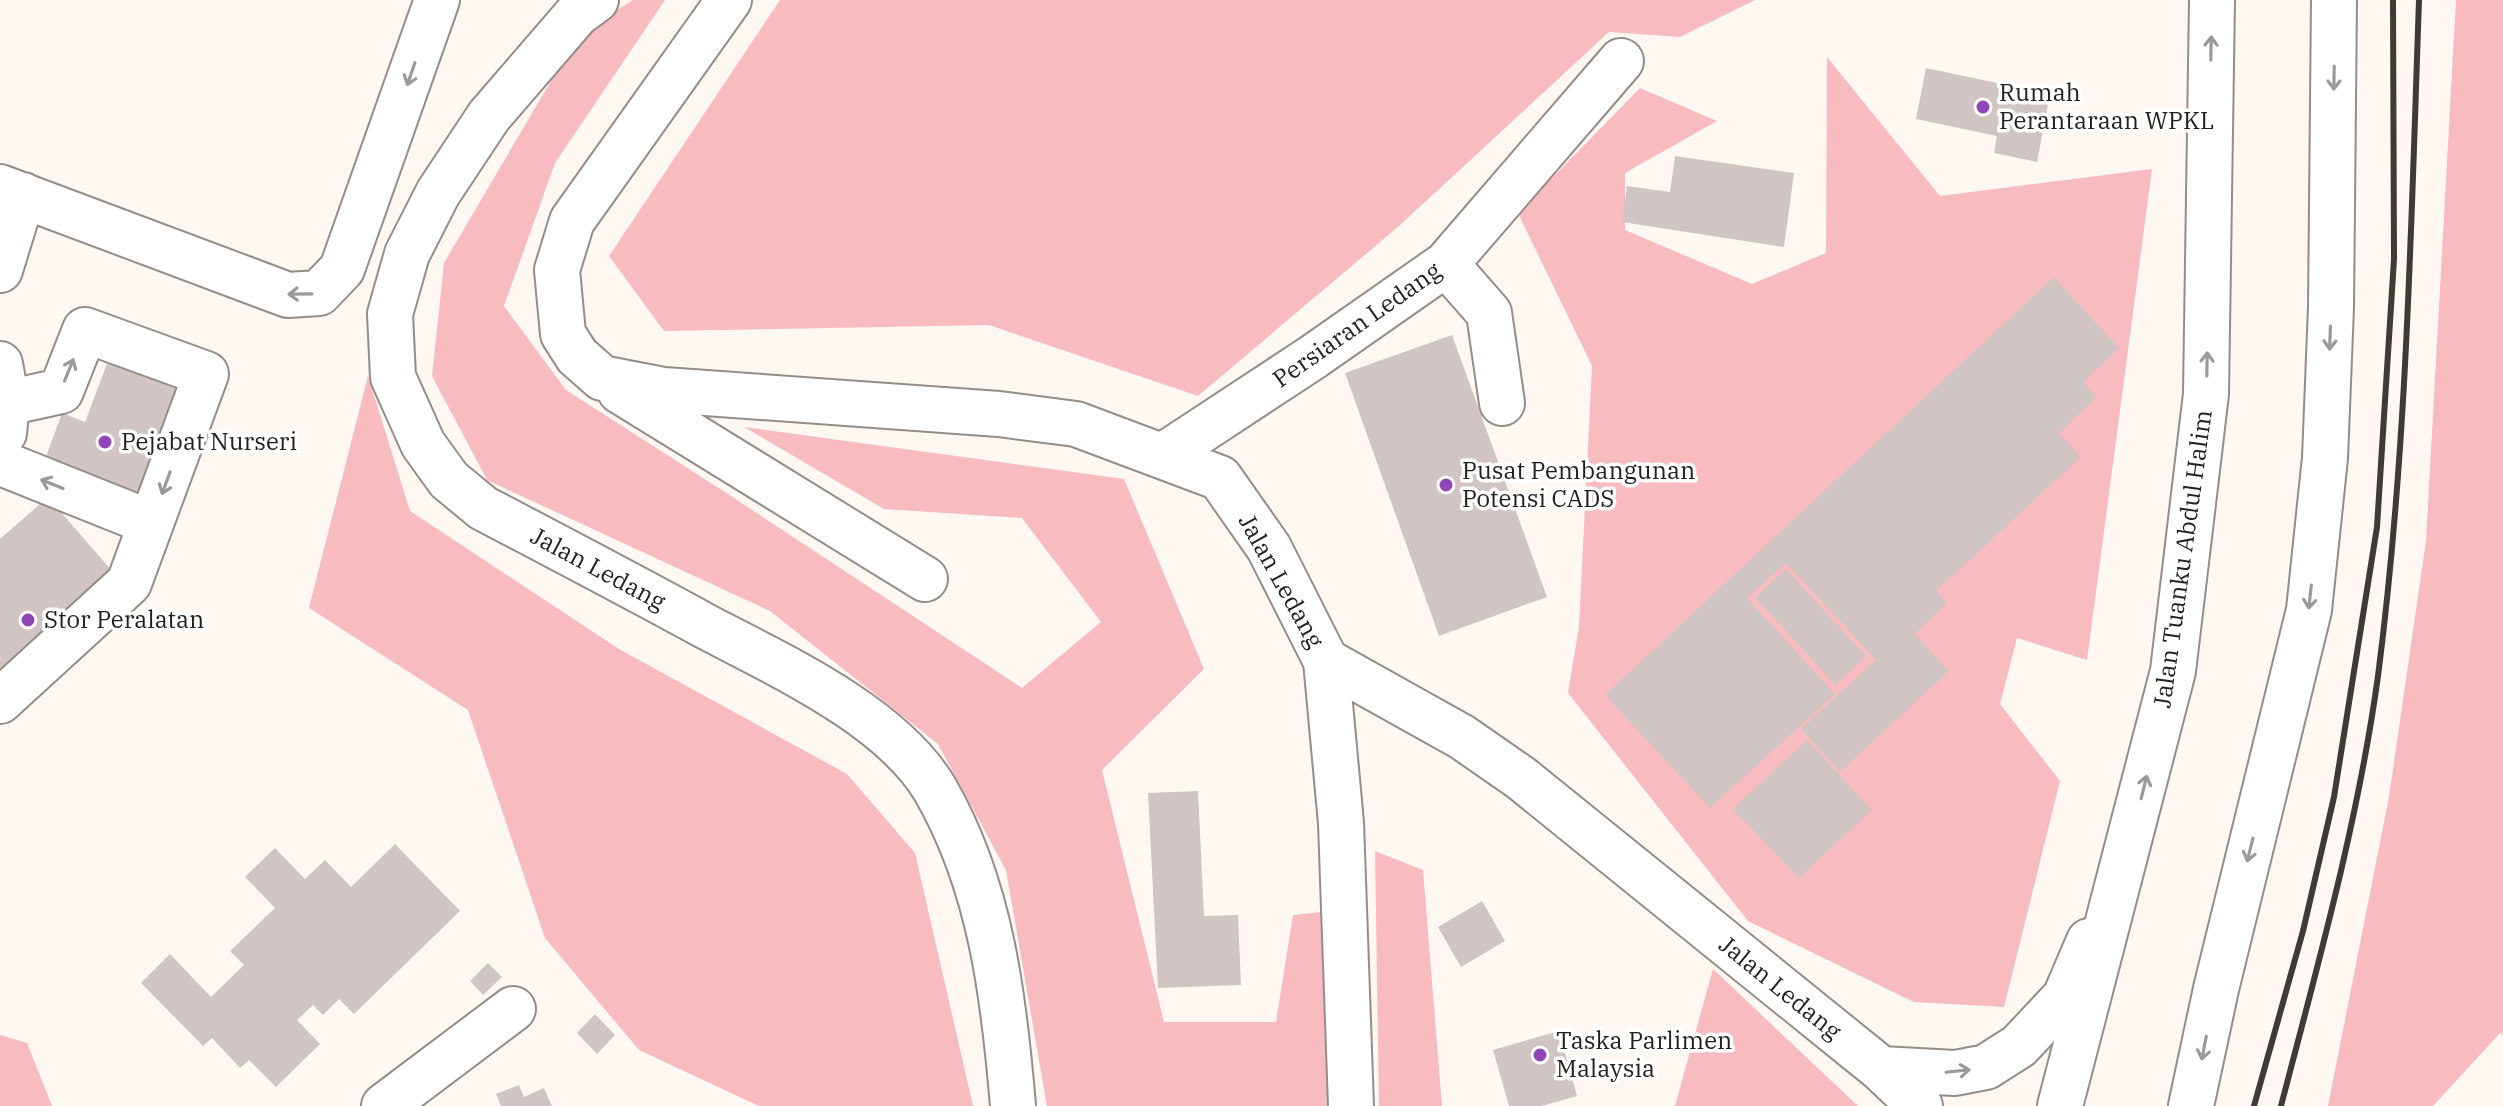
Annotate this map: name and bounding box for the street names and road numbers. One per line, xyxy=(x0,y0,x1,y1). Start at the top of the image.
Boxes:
street label: Persiaran Ledang xyxy=(1266,254,1447,394)
street label: Jalan Tuanku Abdul Halim xyxy=(2145,408,2219,710)
street label: Jalan Ledang xyxy=(1232,508,1332,653)
street label: Jalan Ledang xyxy=(525,519,672,617)
street label: Jalan Ledang xyxy=(1713,928,1848,1046)

